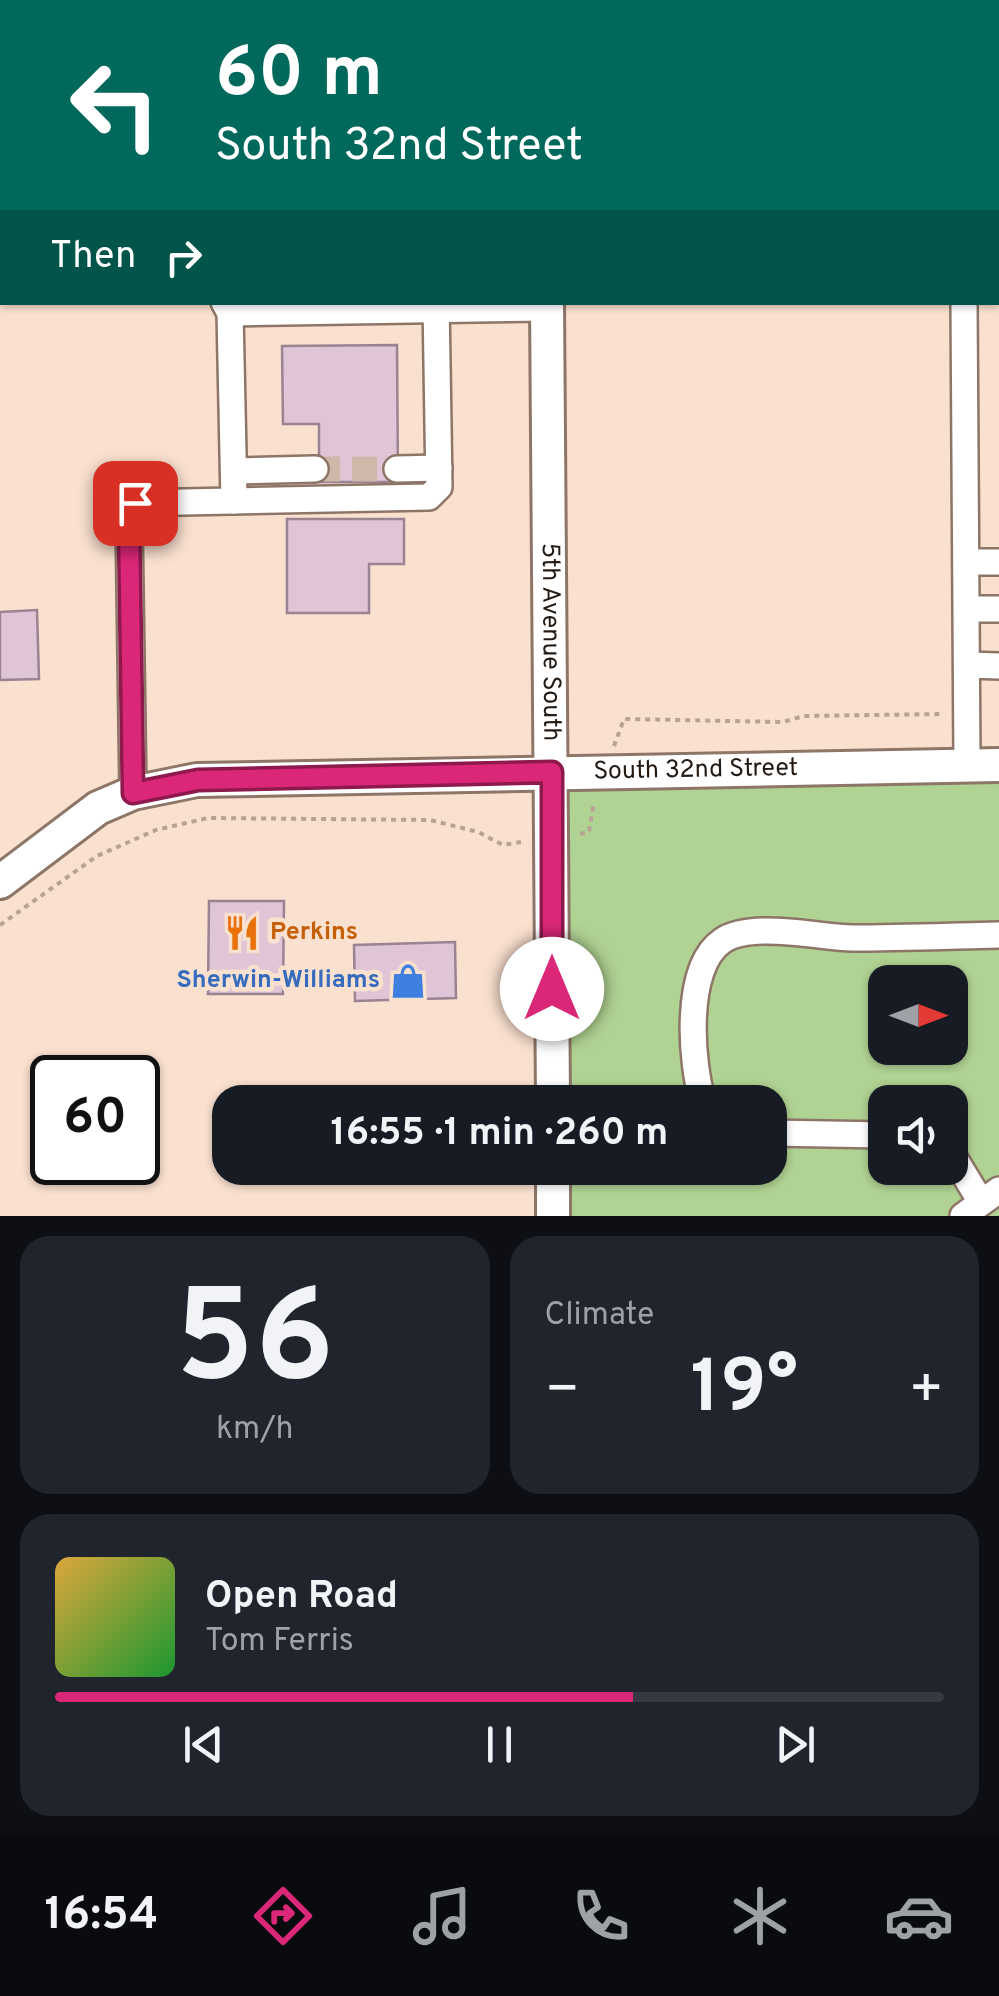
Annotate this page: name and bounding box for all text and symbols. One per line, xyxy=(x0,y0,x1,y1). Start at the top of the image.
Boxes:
text: 60 m xyxy=(215,32,383,121)
icon: left xyxy=(50,40,180,170)
text: South 32nd Street xyxy=(215,119,583,176)
icon: right xyxy=(156,230,211,285)
text: Then xyxy=(50,233,136,282)
pin xyxy=(93,461,178,546)
icon: arrive xyxy=(108,476,163,531)
street label: 5th Avenue South xyxy=(533,543,566,741)
street label: South 32nd Street xyxy=(593,753,798,789)
restaurant icon: Perkins xyxy=(223,914,261,952)
place label: Perkins xyxy=(270,917,358,949)
position arrow xyxy=(500,937,604,1041)
shop icon: Sherwin-Williams xyxy=(389,962,427,1000)
place label: Sherwin-Williams xyxy=(177,965,380,997)
north arrow xyxy=(868,965,968,1065)
map controls xyxy=(868,965,968,1185)
speed limit sign: 60 xyxy=(30,1055,160,1185)
button: sound xyxy=(868,1085,968,1185)
text: 16:55 · 1 min · 260 m xyxy=(331,1110,668,1159)
text: 56 xyxy=(175,1262,334,1427)
text: Climate xyxy=(545,1296,654,1336)
text: 19° xyxy=(691,1344,798,1439)
text: − xyxy=(545,1357,580,1427)
text: + xyxy=(909,1357,944,1427)
text: km/h xyxy=(216,1410,294,1450)
text: Open Road xyxy=(205,1573,398,1622)
text: Tom Ferris xyxy=(205,1622,354,1662)
icon: previous xyxy=(176,1717,231,1772)
icon: pause xyxy=(472,1717,527,1772)
icon: next xyxy=(768,1717,823,1772)
icon: directions xyxy=(248,1881,318,1951)
icon: music xyxy=(407,1881,477,1951)
icon: phone xyxy=(566,1881,636,1951)
icon: climate xyxy=(725,1881,795,1951)
icon: car xyxy=(884,1881,954,1951)
text: 16:54 xyxy=(45,1888,158,1945)

